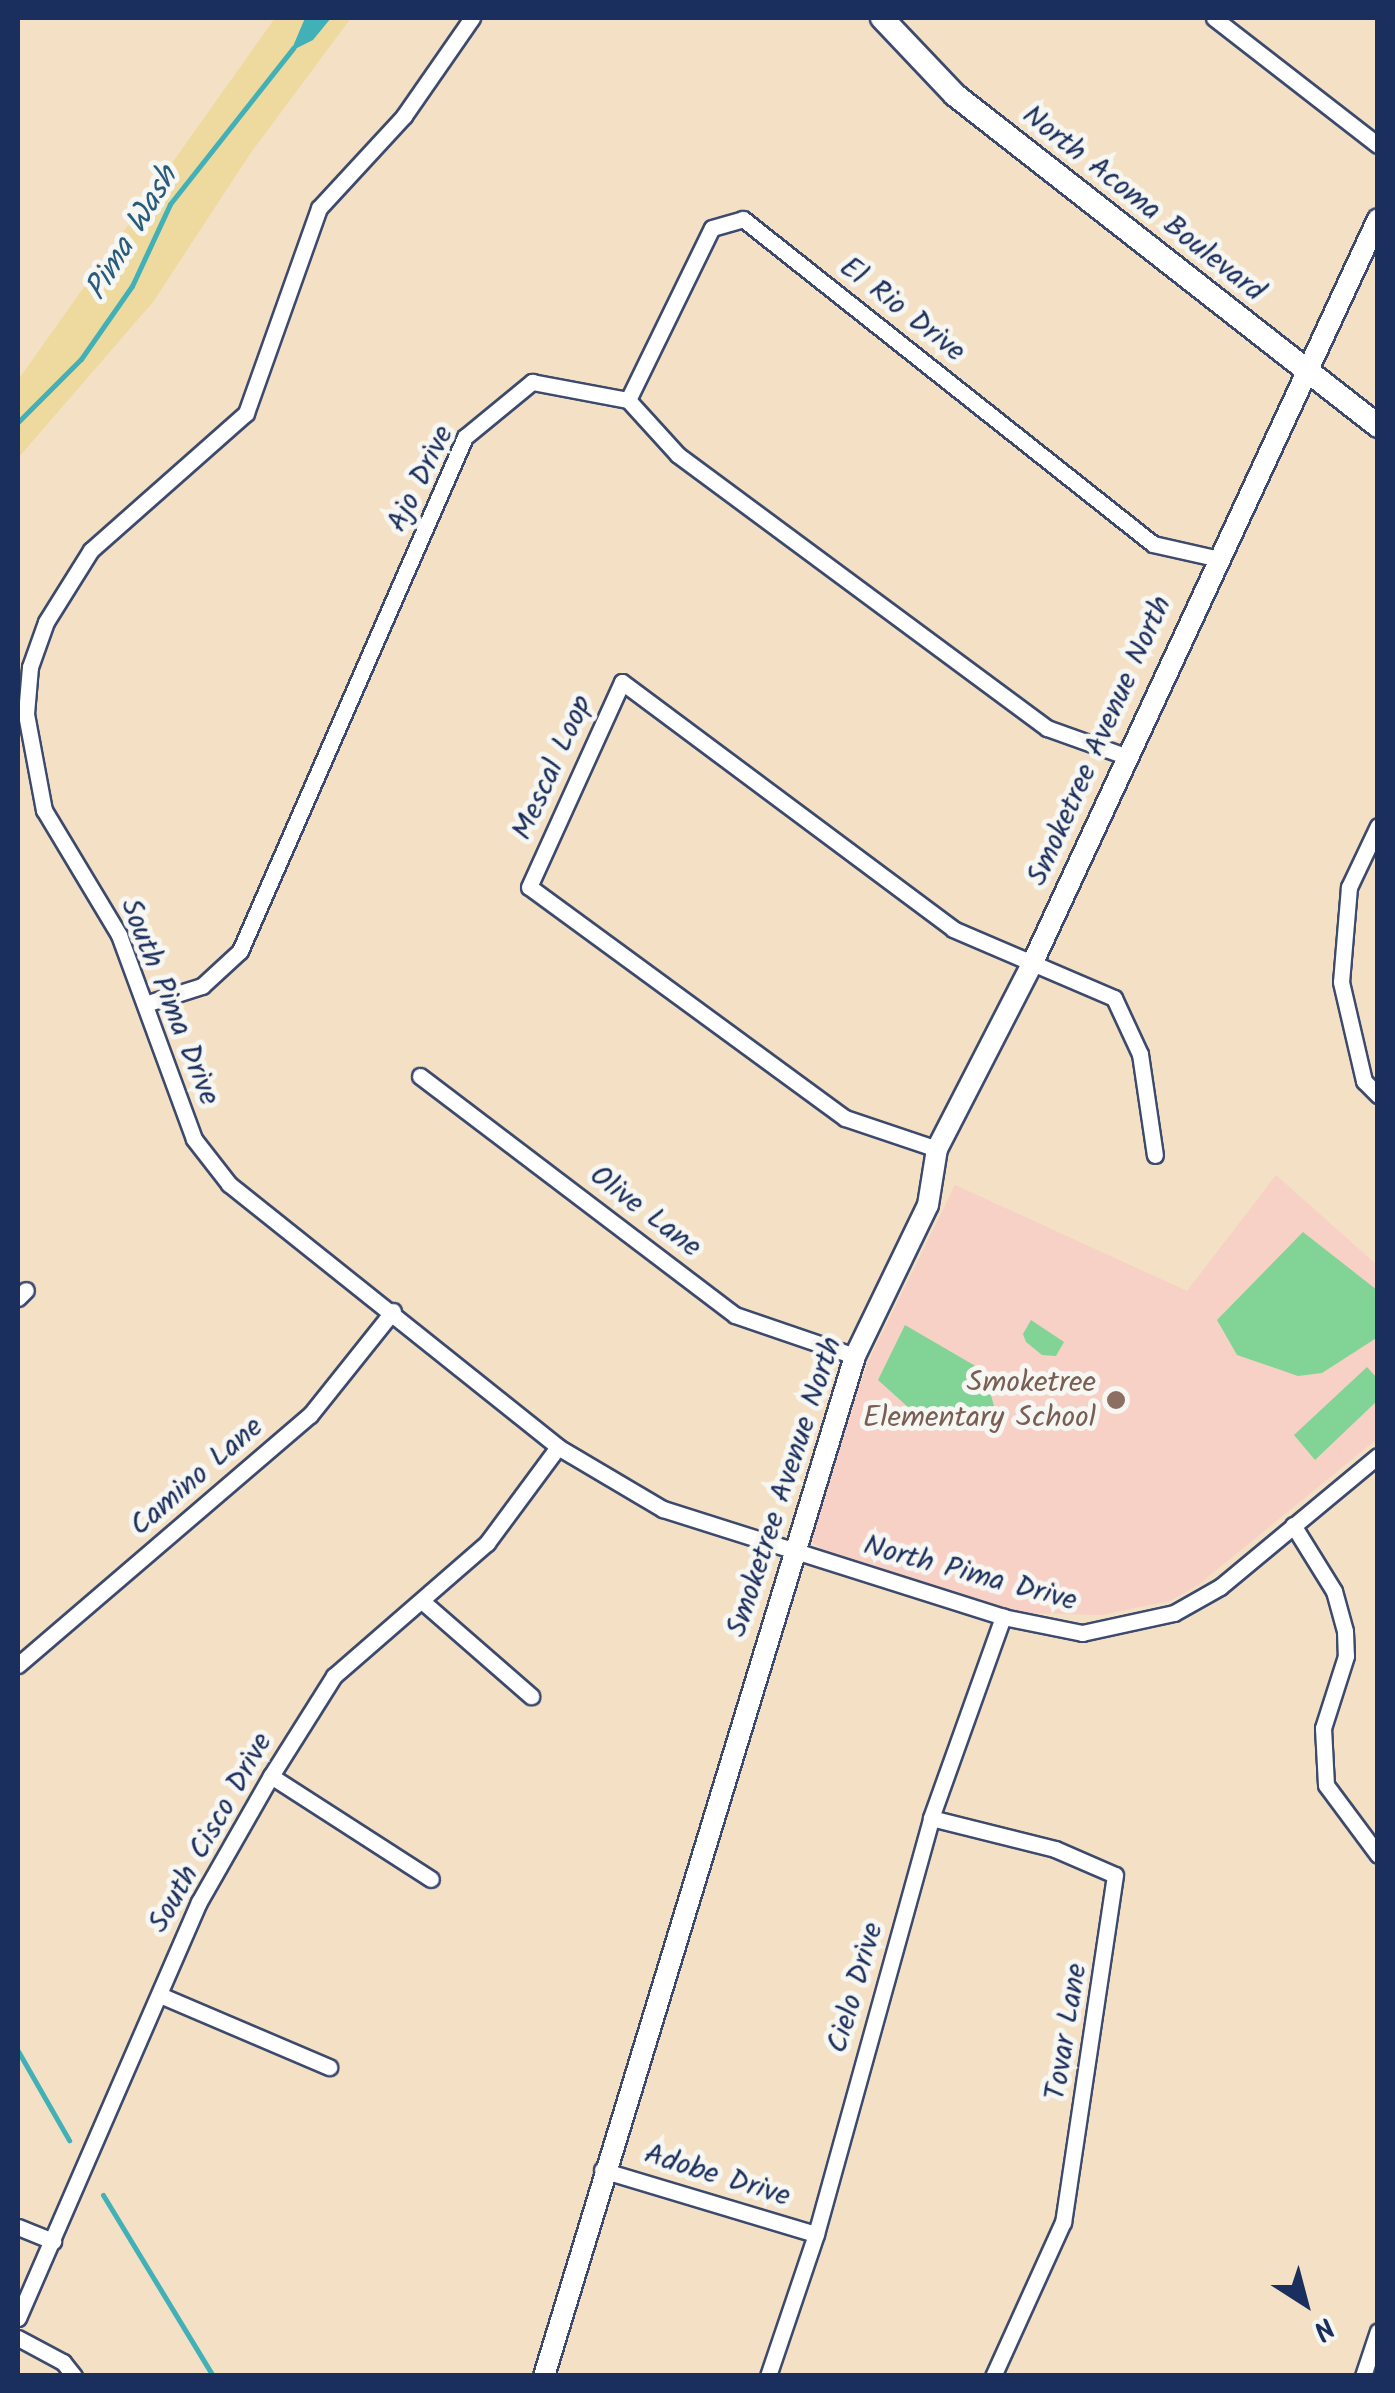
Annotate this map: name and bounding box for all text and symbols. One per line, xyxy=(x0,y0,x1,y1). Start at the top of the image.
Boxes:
street label: North Acoma Boulevard xyxy=(1014,98,1272,310)
water label: Pima Wash xyxy=(78,160,188,308)
street label: El Rio Drive xyxy=(832,250,972,370)
street label: Ajo Drive xyxy=(380,420,462,538)
street label: Smoketree Avenue North xyxy=(1020,591,1180,891)
street label: Mescal Loop xyxy=(505,690,601,846)
street label: South Pima Drive xyxy=(111,893,227,1111)
street label: Olive Lane xyxy=(582,1158,708,1266)
street label: Smoketree Avenue North xyxy=(719,1332,851,1642)
place label: Smoketree Elementary School xyxy=(863,1365,1096,1436)
marker: Smoketree Elementary School xyxy=(1105,1389,1127,1411)
street label: Camino Lane xyxy=(123,1409,271,1545)
street label: North Pima Drive xyxy=(859,1528,1081,1620)
street label: South Cisco Drive xyxy=(141,1727,281,1939)
street label: Cielo Drive xyxy=(820,1919,892,2057)
street label: Tovar Lane xyxy=(1038,1961,1096,2103)
street label: Adobe Drive xyxy=(640,2137,794,2215)
north arrow xyxy=(1255,2253,1355,2353)
text: N xyxy=(1303,2304,1343,2351)

